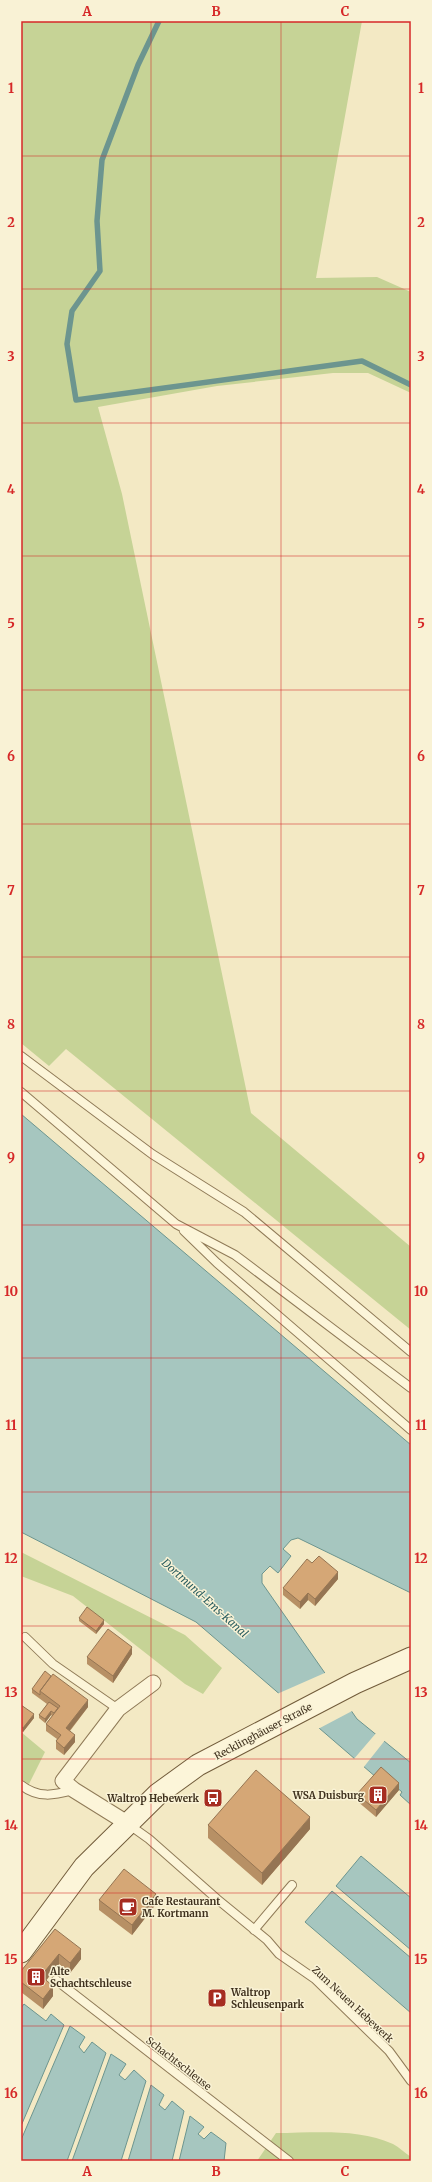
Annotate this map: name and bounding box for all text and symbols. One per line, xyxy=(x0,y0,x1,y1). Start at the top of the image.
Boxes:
text: A xyxy=(81,3,92,20)
text: B xyxy=(211,3,221,20)
text: C xyxy=(341,3,350,20)
text: 1 xyxy=(8,80,14,97)
text: 1 xyxy=(418,80,424,97)
text: 2 xyxy=(7,214,15,231)
text: 2 xyxy=(417,214,425,231)
text: 3 xyxy=(7,348,15,365)
text: 3 xyxy=(417,348,425,365)
text: 4 xyxy=(7,481,16,498)
text: 4 xyxy=(417,481,426,498)
text: 5 xyxy=(7,615,15,632)
text: 5 xyxy=(417,615,425,632)
text: 6 xyxy=(7,748,15,765)
text: 6 xyxy=(417,748,425,765)
text: 7 xyxy=(7,882,15,899)
text: 7 xyxy=(417,882,425,899)
text: 8 xyxy=(7,1016,15,1033)
text: 8 xyxy=(417,1016,425,1033)
text: 9 xyxy=(7,1149,15,1166)
text: 9 xyxy=(417,1149,425,1166)
text: 10 xyxy=(4,1283,18,1300)
text: 10 xyxy=(414,1283,428,1300)
text: 11 xyxy=(5,1417,17,1434)
text: 11 xyxy=(415,1417,427,1434)
text: 12 xyxy=(4,1550,18,1567)
text: 12 xyxy=(414,1550,428,1567)
water label: Dortmund-Ems-Kanal xyxy=(158,1555,251,1640)
text: 13 xyxy=(4,1684,18,1701)
text: 13 xyxy=(414,1684,428,1701)
street label: Recklinghäuser Straße xyxy=(212,1700,314,1763)
building icon: WSA Duisburg xyxy=(367,1784,389,1806)
bus stop icon: Waltrop Hebewerk xyxy=(202,1787,224,1809)
place label: WSA Duisburg xyxy=(292,1789,365,1802)
place label: Waltrop Hebewerk xyxy=(106,1792,200,1805)
text: 14 xyxy=(4,1817,19,1834)
text: 14 xyxy=(414,1817,429,1834)
place label: Cafe Restaurant M. Kortmann xyxy=(142,1895,220,1920)
cafe icon: Cafe Restaurant M. Kortmann xyxy=(117,1896,139,1918)
text: 15 xyxy=(4,1951,18,1968)
text: 15 xyxy=(414,1951,428,1968)
street label: Zum Neuen Hebewerk xyxy=(309,1963,397,2046)
place label: Alte Schachtschleuse xyxy=(49,1965,132,1990)
building icon: Alte Schachtschleuse xyxy=(25,1966,47,1988)
place label: Waltrop Schleusenpark xyxy=(230,1986,305,2011)
parking icon: Waltrop Schleusenpark xyxy=(206,1987,228,2009)
street label: Schachtschleuse xyxy=(143,2034,214,2093)
text: 16 xyxy=(4,2085,18,2102)
text: 16 xyxy=(414,2085,428,2102)
text: A xyxy=(81,2163,92,2180)
text: B xyxy=(211,2163,221,2180)
text: C xyxy=(341,2163,350,2180)

